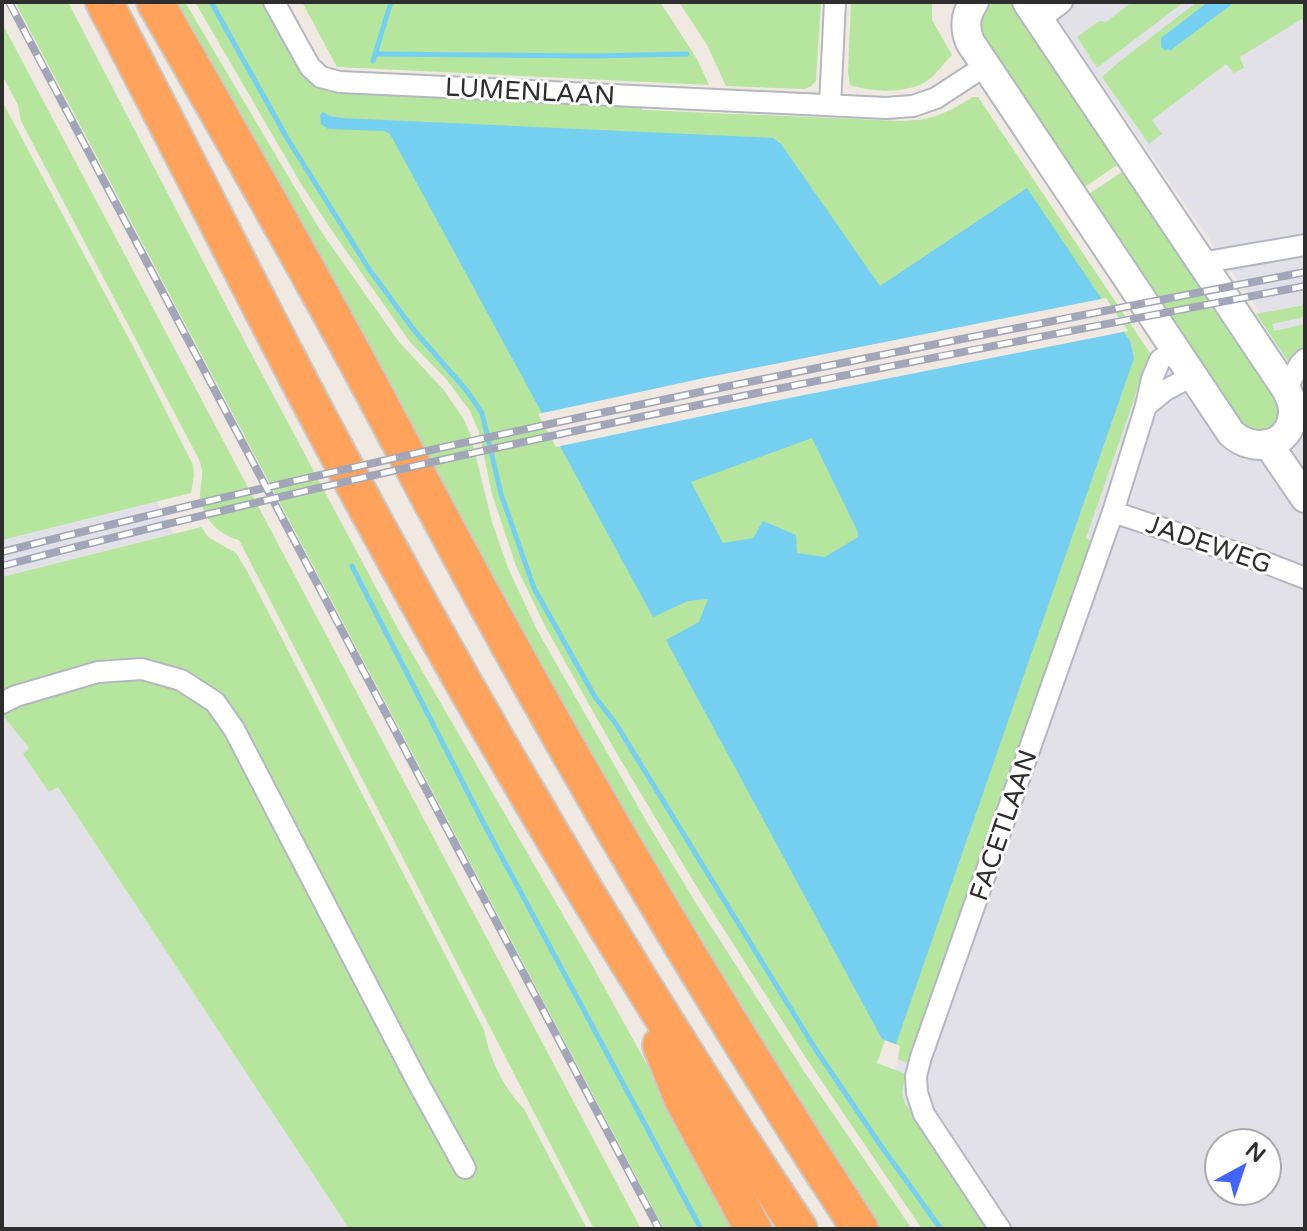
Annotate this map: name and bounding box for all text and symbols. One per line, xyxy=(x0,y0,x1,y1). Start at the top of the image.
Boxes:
street label: LUMENLAAN xyxy=(444,72,616,111)
street label: JADEWEG xyxy=(1142,509,1275,580)
street label: FACETLAAN xyxy=(963,746,1044,905)
north arrow xyxy=(1203,1127,1283,1207)
text: N xyxy=(1240,1137,1270,1168)

